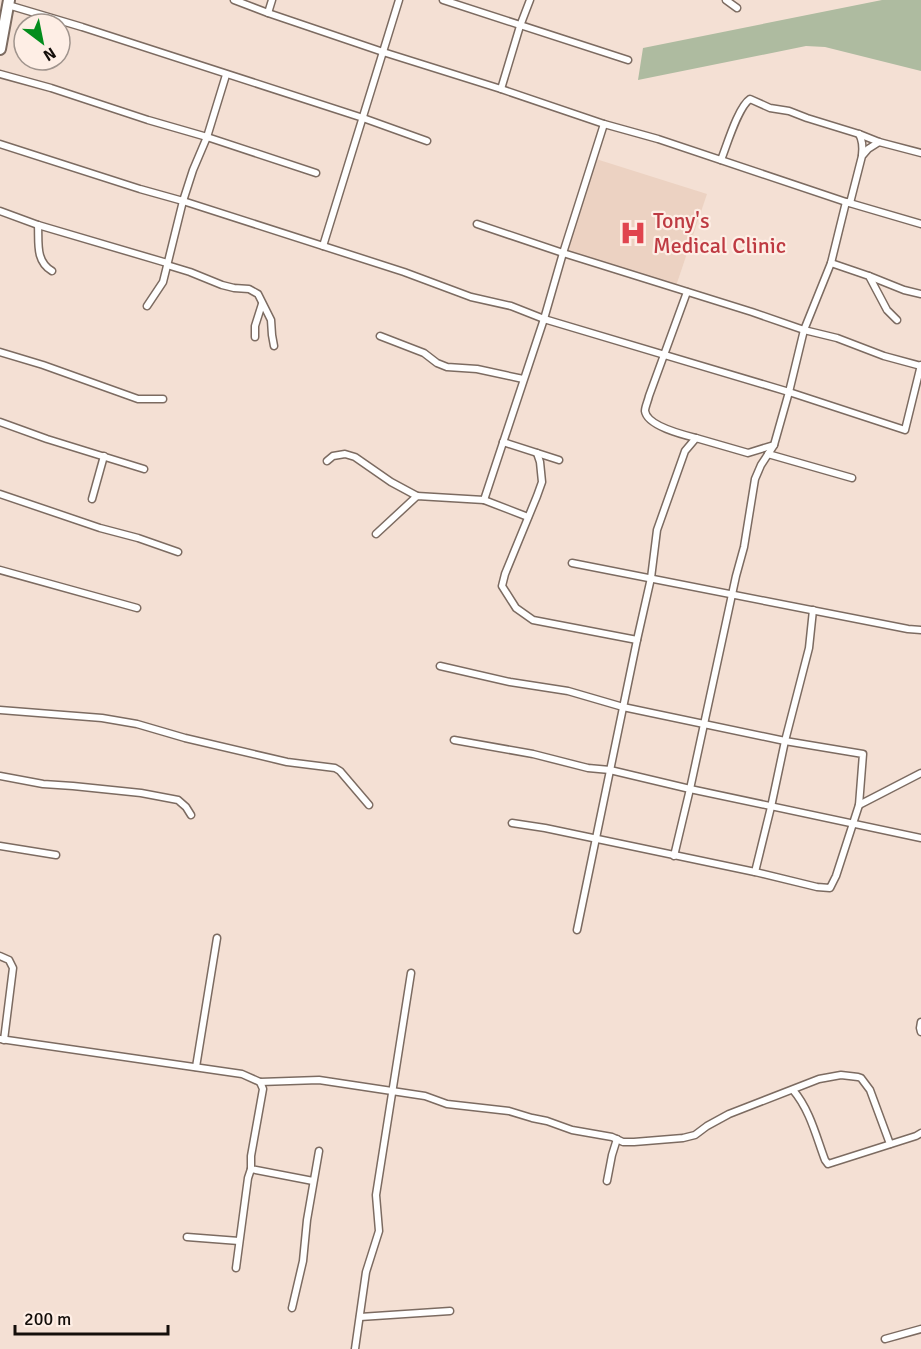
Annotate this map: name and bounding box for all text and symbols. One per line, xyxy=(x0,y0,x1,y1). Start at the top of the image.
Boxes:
north arrow xyxy=(12,12,72,72)
text: N xyxy=(39,42,59,65)
place label: Tony's Medical Clinic xyxy=(653,207,786,259)
hospital icon: Tony's Medical Clinic xyxy=(618,218,648,248)
scale bar xyxy=(15,1298,168,1336)
text: 200 m xyxy=(24,1308,71,1330)

